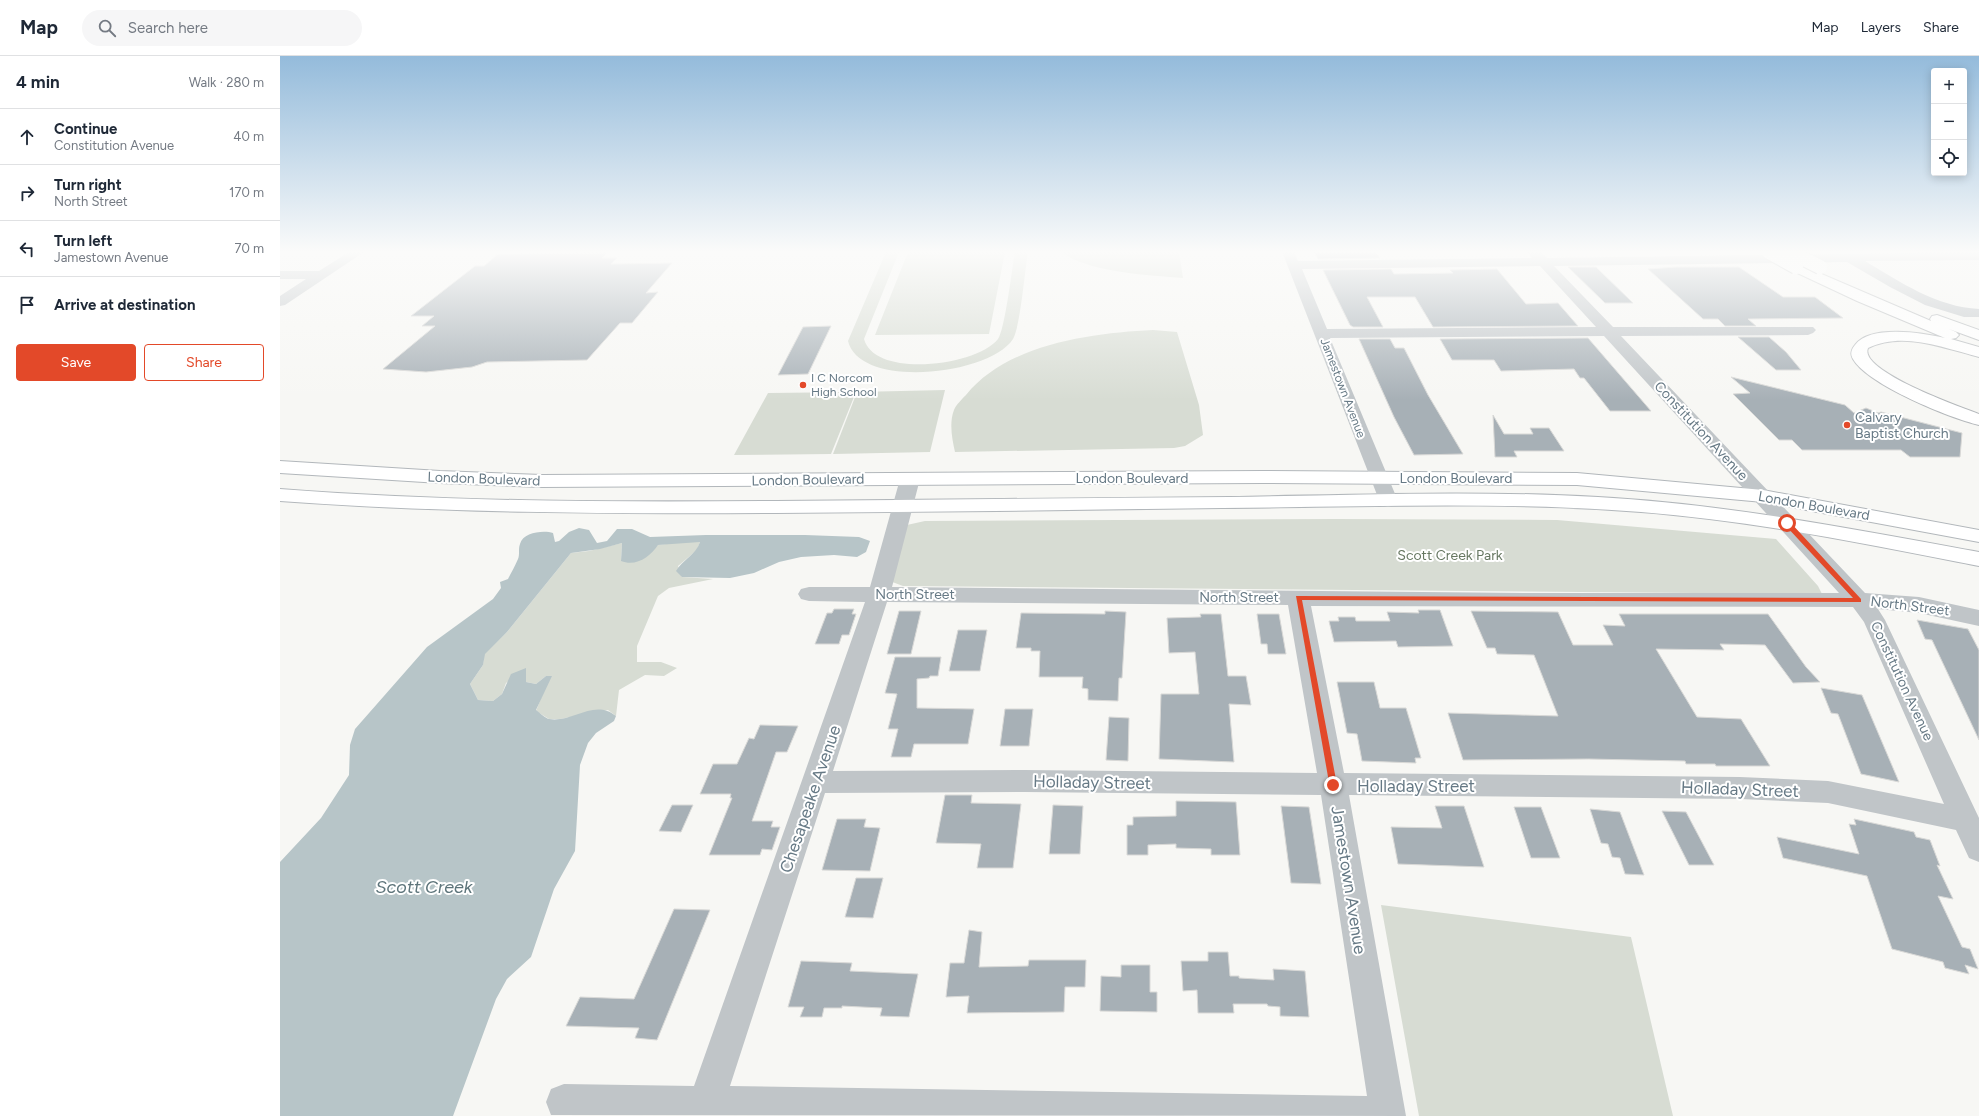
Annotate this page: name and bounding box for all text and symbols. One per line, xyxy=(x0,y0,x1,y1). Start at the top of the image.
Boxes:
search box xyxy=(82,10,362,46)
text: Map xyxy=(20,16,58,39)
icon: search xyxy=(96,17,118,39)
text: Search here xyxy=(128,19,208,37)
text: Map xyxy=(1811,19,1839,36)
text: Layers xyxy=(1861,19,1901,36)
text: Share xyxy=(1923,19,1959,36)
map controls xyxy=(1931,68,1967,176)
button: + xyxy=(1931,68,1967,104)
text: 4 min xyxy=(16,72,60,92)
text: Walk · 280 m xyxy=(189,75,264,90)
button: − xyxy=(1931,104,1967,140)
text: Continue xyxy=(54,120,117,138)
icon: ahead xyxy=(16,126,38,148)
text: 40 m xyxy=(233,129,264,144)
text: Constitution Avenue xyxy=(54,138,174,153)
button: locate xyxy=(1931,140,1967,176)
text: Turn right xyxy=(54,176,122,194)
icon: right xyxy=(16,182,38,204)
text: 170 m xyxy=(229,185,264,200)
text: North Street xyxy=(54,194,128,209)
text: Turn left xyxy=(54,232,112,250)
icon: left xyxy=(16,238,38,260)
text: 70 m xyxy=(234,241,264,256)
text: Jamestown Avenue xyxy=(54,250,168,265)
icon: arrive xyxy=(16,294,38,316)
text: Arrive at destination xyxy=(54,296,195,314)
street label: Jamestown Avenue xyxy=(1318,336,1369,440)
button: Save xyxy=(16,344,136,381)
button: Share xyxy=(144,344,264,381)
place label: I C Norcom High School xyxy=(811,371,877,399)
street label: Constitution Avenue xyxy=(1651,378,1752,484)
marker: I C Norcom High School xyxy=(798,380,808,390)
place label: Calvary Baptist Church xyxy=(1855,409,1949,442)
marker: Calvary Baptist Church xyxy=(1842,420,1852,430)
street label: London Boulevard xyxy=(427,469,541,489)
street label: London Boulevard xyxy=(1075,470,1189,487)
street label: London Boulevard xyxy=(1399,470,1513,487)
street label: London Boulevard xyxy=(751,471,865,489)
street label: London Boulevard xyxy=(1757,488,1871,524)
route start xyxy=(1778,514,1796,532)
park label: Scott Creek Park xyxy=(1397,547,1503,564)
street label: North Street xyxy=(875,586,955,603)
street label: North Street xyxy=(1199,589,1279,606)
street label: North Street xyxy=(1870,593,1950,619)
street label: Constitution Avenue xyxy=(1867,619,1937,744)
street label: Chesapeake Avenue xyxy=(775,723,845,875)
street label: Holladay Street xyxy=(1033,771,1151,793)
route end xyxy=(1324,776,1342,794)
street label: Holladay Street xyxy=(1357,776,1475,796)
street label: Holladay Street xyxy=(1681,777,1799,801)
street label: Jamestown Avenue xyxy=(1327,805,1371,955)
water label: Scott Creek xyxy=(375,876,474,898)

